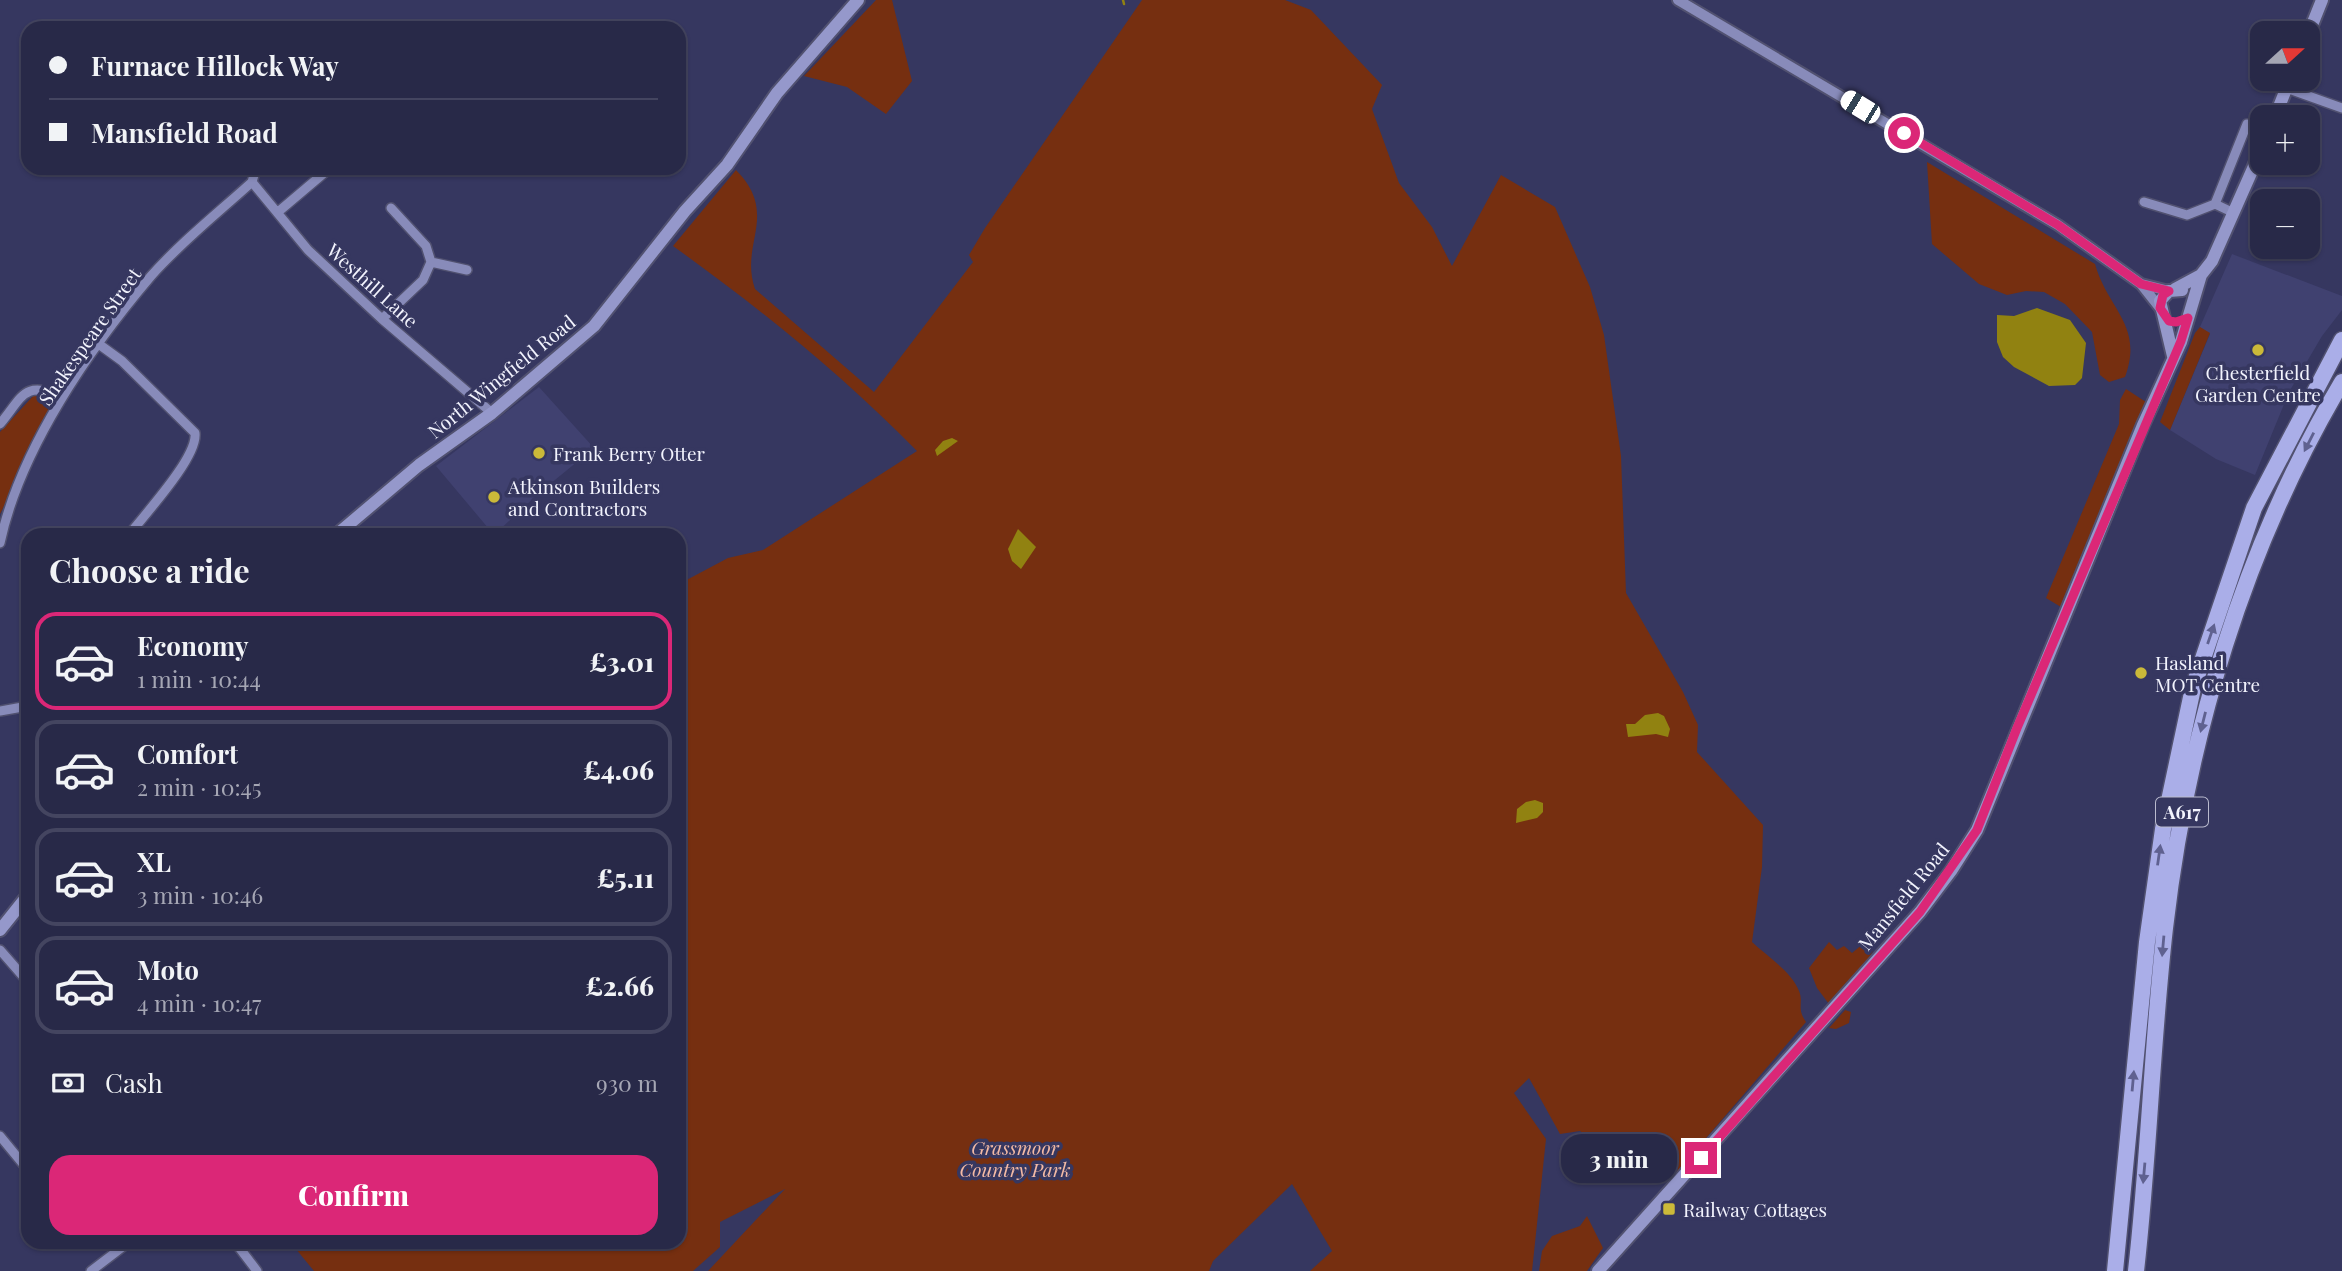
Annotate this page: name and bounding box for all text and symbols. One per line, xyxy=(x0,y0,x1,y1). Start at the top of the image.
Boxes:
north arrow xyxy=(2250,21,2320,91)
map controls xyxy=(2250,21,2320,259)
text: Furnace Hillock Way xyxy=(91,48,339,83)
car xyxy=(1837,87,1884,127)
button: + xyxy=(2250,105,2320,175)
text: Mansfield Road xyxy=(91,115,278,150)
route start xyxy=(1888,117,1920,149)
button: − xyxy=(2250,189,2320,259)
street label: Westhill Lane xyxy=(321,236,424,333)
street label: Shakespeare Street xyxy=(32,262,146,410)
street label: North Wingfield Road xyxy=(422,308,580,444)
marker: Chesterfield Garden Centre xyxy=(2250,342,2266,358)
place label: Chesterfield Garden Centre xyxy=(2195,359,2321,407)
one-way arrow xyxy=(2304,432,2315,452)
place label: Frank Berry Otter xyxy=(553,440,706,466)
marker: Frank Berry Otter xyxy=(531,445,547,461)
place label: Atkinson Builders and Contractors xyxy=(507,473,660,521)
marker: Atkinson Builders and Contractors xyxy=(486,489,502,505)
text: Choose a ride xyxy=(49,548,250,591)
one-way arrow xyxy=(2206,624,2217,645)
text: Economy xyxy=(137,628,248,663)
icon: car xyxy=(53,630,116,693)
text: £3.01 xyxy=(589,644,654,679)
place label: Hasland MOT Centre xyxy=(2155,649,2260,697)
text: 1 min · 10:44 xyxy=(137,663,261,694)
marker: Hasland MOT Centre xyxy=(2133,665,2149,681)
one-way arrow xyxy=(2197,712,2208,734)
text: Comfort xyxy=(137,736,238,771)
icon: car xyxy=(53,738,116,801)
text: £4.06 xyxy=(583,752,654,787)
text: 2 min · 10:45 xyxy=(137,771,262,802)
road number: A617 xyxy=(2156,798,2208,826)
street label: Mansfield Road xyxy=(1852,837,1954,955)
text: XL xyxy=(137,844,171,879)
one-way arrow xyxy=(2154,844,2165,866)
icon: car xyxy=(53,846,116,909)
text: £5.11 xyxy=(597,860,654,895)
text: 3 min · 10:46 xyxy=(137,879,263,910)
one-way arrow xyxy=(2157,935,2168,957)
text: Moto xyxy=(137,952,199,987)
icon: car xyxy=(53,954,116,1017)
text: £2.66 xyxy=(585,968,654,1003)
text: 4 min · 10:47 xyxy=(137,987,261,1018)
icon: cash xyxy=(49,1064,87,1102)
text: Cash xyxy=(105,1065,163,1100)
text: 930 m xyxy=(596,1067,658,1098)
one-way arrow xyxy=(2128,1070,2139,1092)
park label: Grassmoor Country Park xyxy=(959,1134,1071,1182)
callout: 3 min xyxy=(1561,1134,1676,1182)
route end xyxy=(1685,1142,1717,1174)
text: 3 min xyxy=(1589,1143,1649,1174)
button: Confirm xyxy=(49,1155,658,1235)
one-way arrow xyxy=(2139,1162,2150,1184)
place label: Railway Cottages xyxy=(1683,1196,1827,1222)
marker: Railway Cottages xyxy=(1661,1201,1677,1217)

